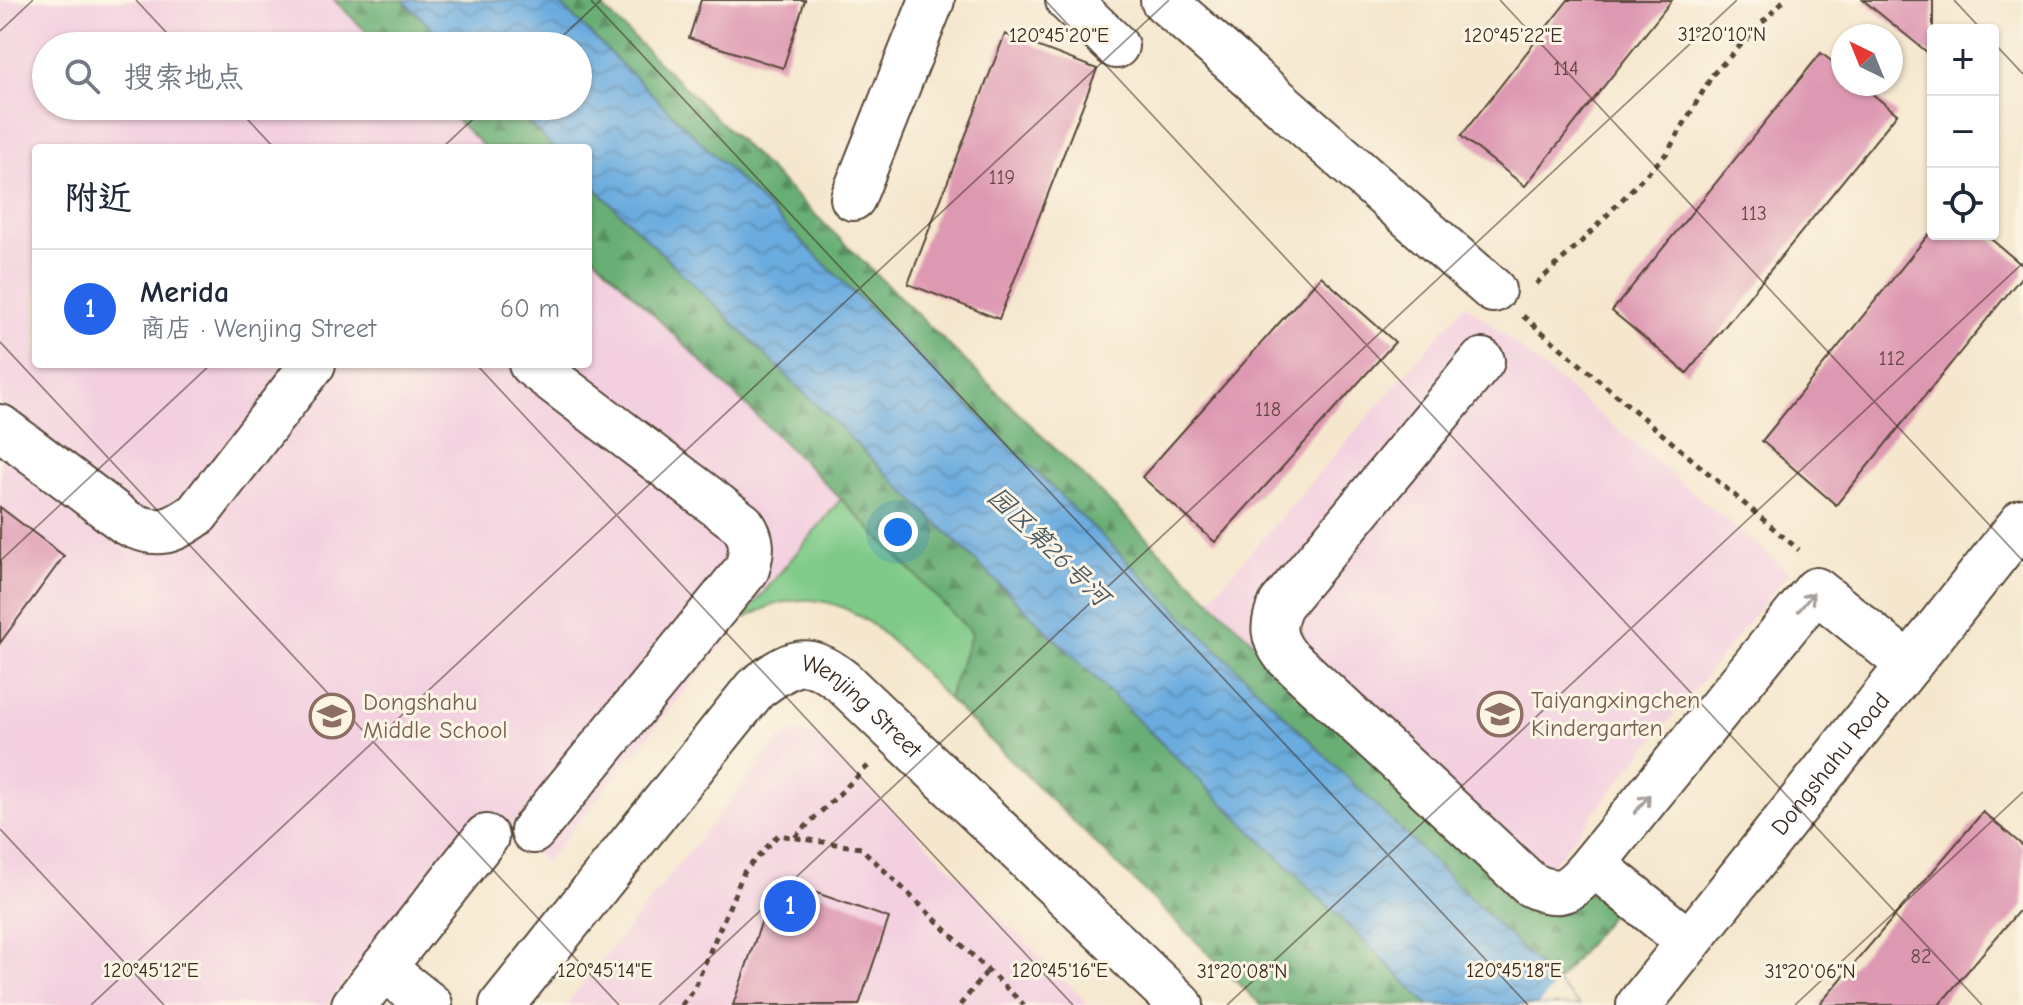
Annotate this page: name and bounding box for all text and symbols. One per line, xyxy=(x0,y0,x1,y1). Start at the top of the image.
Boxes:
text: 31°20'10"N xyxy=(1678,23,1766,46)
text: 120°45'20"E xyxy=(1009,24,1109,47)
text: 120°45'22"E xyxy=(1464,24,1562,47)
north arrow xyxy=(1831,24,1903,96)
map controls xyxy=(1927,24,1999,240)
button: + xyxy=(1927,24,1999,96)
search box xyxy=(32,32,592,120)
icon: search xyxy=(60,54,104,98)
house number: 114 xyxy=(1553,57,1579,80)
text: 搜索地点 xyxy=(124,60,244,95)
button: − xyxy=(1927,96,1999,168)
house number: 119 xyxy=(989,166,1015,189)
button: locate xyxy=(1927,168,1999,240)
text: 附近 xyxy=(64,178,132,218)
house number: 113 xyxy=(1741,202,1767,225)
text: Merida xyxy=(140,275,229,310)
text: 1 xyxy=(85,294,95,324)
text: 60 m xyxy=(500,294,560,324)
text: 商店 · Wenjing Street xyxy=(140,314,376,344)
house number: 112 xyxy=(1879,347,1905,370)
house number: 118 xyxy=(1255,398,1281,421)
water label: 园区第26号河 xyxy=(981,481,1118,615)
your location xyxy=(878,512,918,552)
one-way arrow xyxy=(1797,592,1815,613)
street label: Wenjing Street xyxy=(799,648,929,765)
place label: Taiyangxingchen Kindergarten xyxy=(1531,686,1700,742)
street label: Dongshahu Road xyxy=(1765,687,1896,841)
place label: Dongshahu Middle School xyxy=(363,688,508,744)
school or university icon: Taiyangxingchen Kindergarten xyxy=(1476,690,1524,738)
school or university icon: Dongshahu Middle School xyxy=(308,692,356,740)
one-way arrow xyxy=(1633,794,1651,814)
pin: 1 xyxy=(764,876,816,936)
house number: 82 xyxy=(1911,945,1931,968)
text: 120°45'12"E xyxy=(103,959,199,982)
text: 120°45'14"E xyxy=(557,959,653,982)
text: 120°45'16"E xyxy=(1012,959,1108,982)
text: 120°45'18"E xyxy=(1466,959,1562,982)
text: 31°20'08"N xyxy=(1197,960,1287,983)
text: 31°20'06"N xyxy=(1764,960,1856,983)

